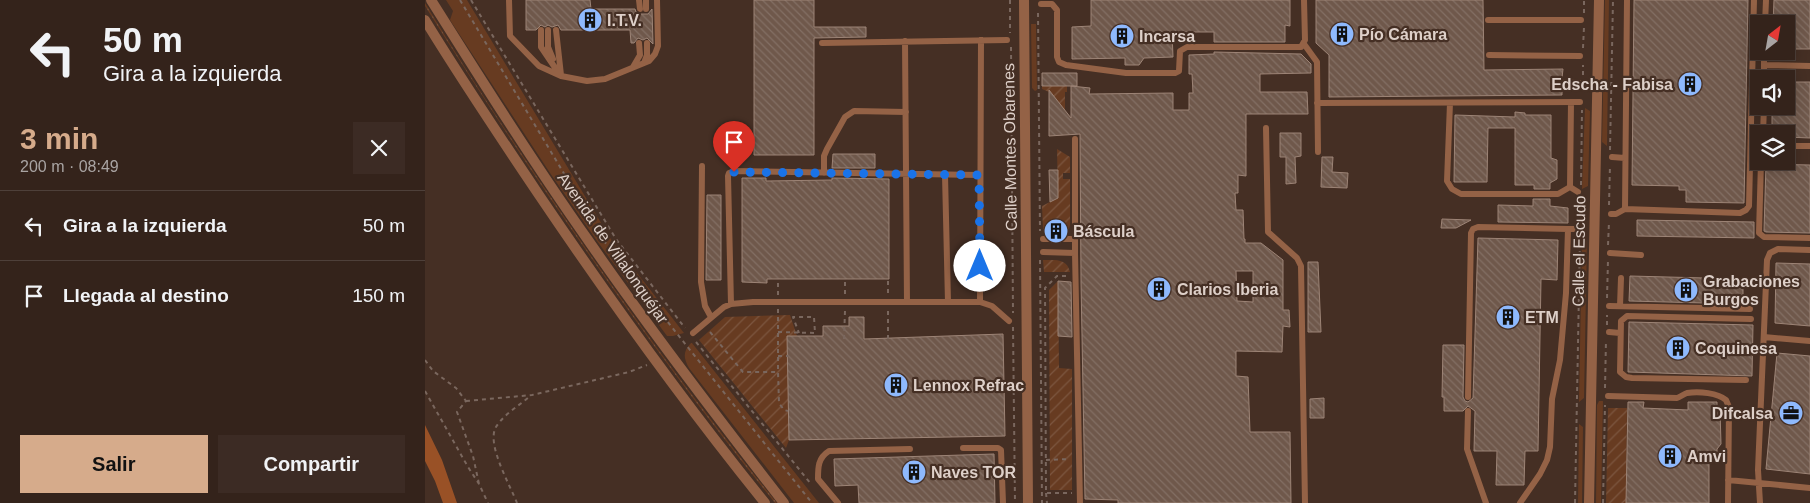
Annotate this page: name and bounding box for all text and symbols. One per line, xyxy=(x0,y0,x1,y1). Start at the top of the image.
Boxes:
building icon: I.T.V. xyxy=(577,7,603,33)
place label: I.T.V. xyxy=(607,12,642,29)
north arrow xyxy=(1750,15,1795,60)
map controls xyxy=(1750,15,1795,170)
icon: left xyxy=(20,20,85,85)
text: 50 m xyxy=(103,20,183,59)
building icon: Pío Cámara xyxy=(1329,21,1355,47)
building icon: Incarsa xyxy=(1109,23,1135,49)
place label: Pío Cámara xyxy=(1359,26,1447,43)
place label: Incarsa xyxy=(1139,28,1195,45)
text: Gira a la izquierda xyxy=(103,61,282,86)
street label: Calle Montes Obarenes xyxy=(1000,63,1020,231)
button: sound xyxy=(1750,70,1795,115)
building icon: Edscha - Fabisa xyxy=(1677,71,1703,97)
place label: Edscha - Fabisa xyxy=(1551,76,1673,93)
pin xyxy=(713,121,755,172)
text: 3 min xyxy=(20,122,98,155)
button: close xyxy=(353,122,405,174)
button: layers xyxy=(1750,125,1795,170)
icon: arrive xyxy=(720,128,748,156)
text: 200 m · 08:49 xyxy=(20,158,119,175)
street label: Avenida de Villalonquéjar xyxy=(554,169,672,327)
street label: Calle el Escudo xyxy=(1570,195,1588,307)
icon: left xyxy=(20,212,48,240)
text: Gira a la izquierda xyxy=(63,215,227,236)
text: 50 m xyxy=(363,215,405,236)
building icon: Báscula xyxy=(1043,218,1069,244)
place label: Báscula xyxy=(1073,223,1134,240)
position arrow xyxy=(953,239,1005,291)
place label: Grabaciones Burgos xyxy=(1703,273,1800,308)
building icon: Clarios Iberia xyxy=(1146,276,1172,302)
building icon: Grabaciones Burgos xyxy=(1673,277,1699,303)
place label: Clarios Iberia xyxy=(1177,281,1278,298)
icon: arrive xyxy=(20,282,48,310)
text: Llegada al destino xyxy=(63,285,229,306)
text: 150 m xyxy=(352,285,405,306)
building icon: ETM xyxy=(1495,304,1521,330)
place label: ETM xyxy=(1525,309,1559,326)
building icon: Coquinesa xyxy=(1665,335,1691,361)
place label: Coquinesa xyxy=(1695,340,1777,357)
building icon: Lennox Refrac xyxy=(883,372,909,398)
place label: Lennox Refrac xyxy=(913,377,1024,394)
office icon: Difcalsa xyxy=(1778,400,1804,426)
place label: Difcalsa xyxy=(1712,405,1773,422)
button: Salir xyxy=(20,435,208,493)
button: Compartir xyxy=(218,435,405,493)
building icon: Amvi xyxy=(1657,443,1683,469)
place label: Amvi xyxy=(1687,448,1726,465)
building icon: Naves TOR xyxy=(901,459,927,485)
place label: Naves TOR xyxy=(931,464,1017,481)

